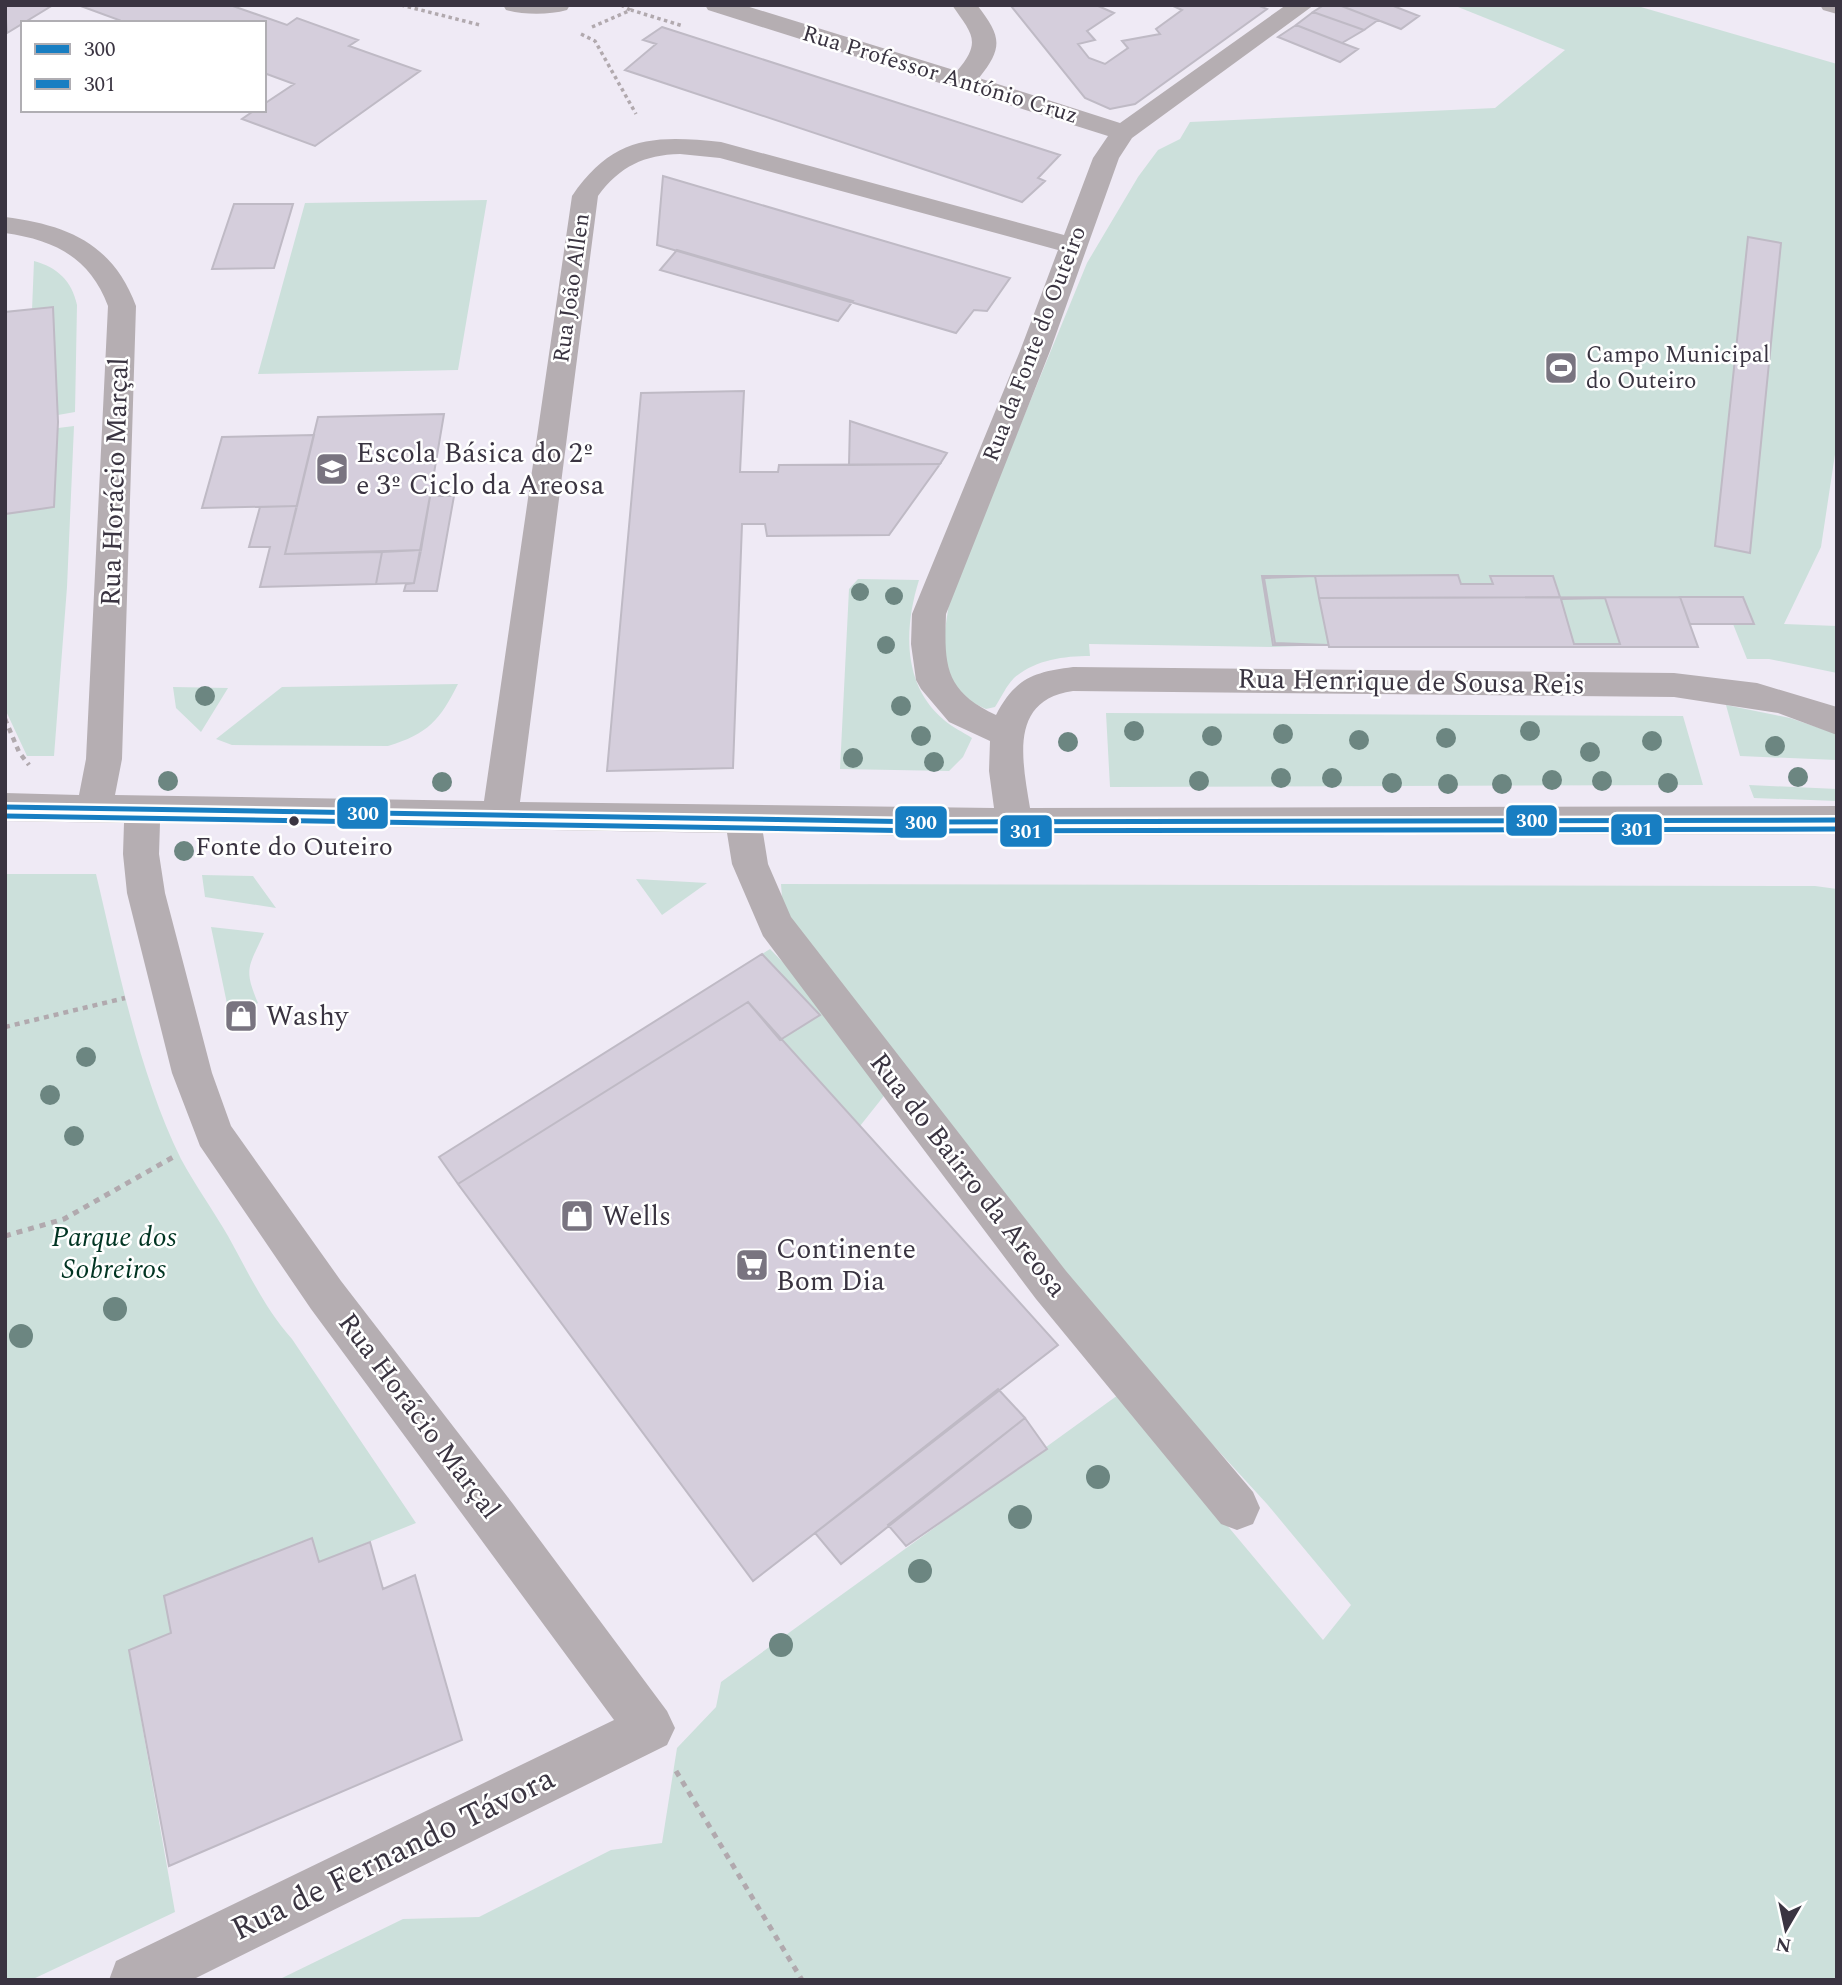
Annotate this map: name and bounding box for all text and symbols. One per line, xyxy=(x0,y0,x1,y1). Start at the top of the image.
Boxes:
street label: Rua Professor António Cruz xyxy=(798,16,1082,134)
legend xyxy=(21,21,266,112)
text: 300 xyxy=(84,34,116,66)
text: 301 xyxy=(84,69,116,101)
street label: Rua João Allen xyxy=(544,211,600,365)
street label: Rua da Fonte do Outeiro xyxy=(974,221,1096,467)
place label: Campo Municipal do Outeiro xyxy=(1586,338,1770,399)
sports icon: Campo Municipal do Outeiro xyxy=(1542,349,1580,387)
street label: Rua Horácio Marçal xyxy=(89,357,141,607)
place label: Escola Básica do 2º e 3º Ciclo da Areosa xyxy=(356,432,605,507)
school or university icon: Escola Básica do 2º e 3º Ciclo da Areosa xyxy=(313,450,351,488)
street label: Rua Henrique de Sousa Reis xyxy=(1237,657,1585,707)
line badge: 300 xyxy=(336,796,389,830)
text: 300 xyxy=(347,800,379,829)
line badge: 300 xyxy=(1505,804,1558,837)
line badge: 300 xyxy=(894,805,948,839)
text: 300 xyxy=(1516,807,1548,836)
text: 300 xyxy=(905,809,937,838)
line badge: 301 xyxy=(1610,813,1663,846)
marker: Fonte do Outeiro xyxy=(287,814,301,828)
line badge: 301 xyxy=(999,814,1053,848)
text: 301 xyxy=(1621,816,1653,845)
text: 301 xyxy=(1010,818,1042,847)
place label: Fonte do Outeiro xyxy=(195,827,393,867)
place label: Washy xyxy=(266,995,350,1038)
shop icon: Washy xyxy=(222,997,260,1035)
street label: Rua do Bairro da Areosa xyxy=(858,1043,1078,1307)
place label: Wells xyxy=(602,1195,671,1238)
shop icon: Wells xyxy=(558,1197,596,1235)
park label: Parque dos Sobreiros xyxy=(51,1216,177,1291)
place label: Continente Bom Dia xyxy=(776,1228,916,1303)
supermarket icon: Continente Bom Dia xyxy=(733,1246,771,1284)
street label: Rua Horácio Marçal xyxy=(327,1304,511,1528)
street label: Rua de Fernando Távora xyxy=(223,1754,563,1954)
north arrow xyxy=(1751,1894,1821,1964)
text: N xyxy=(1774,1929,1794,1960)

